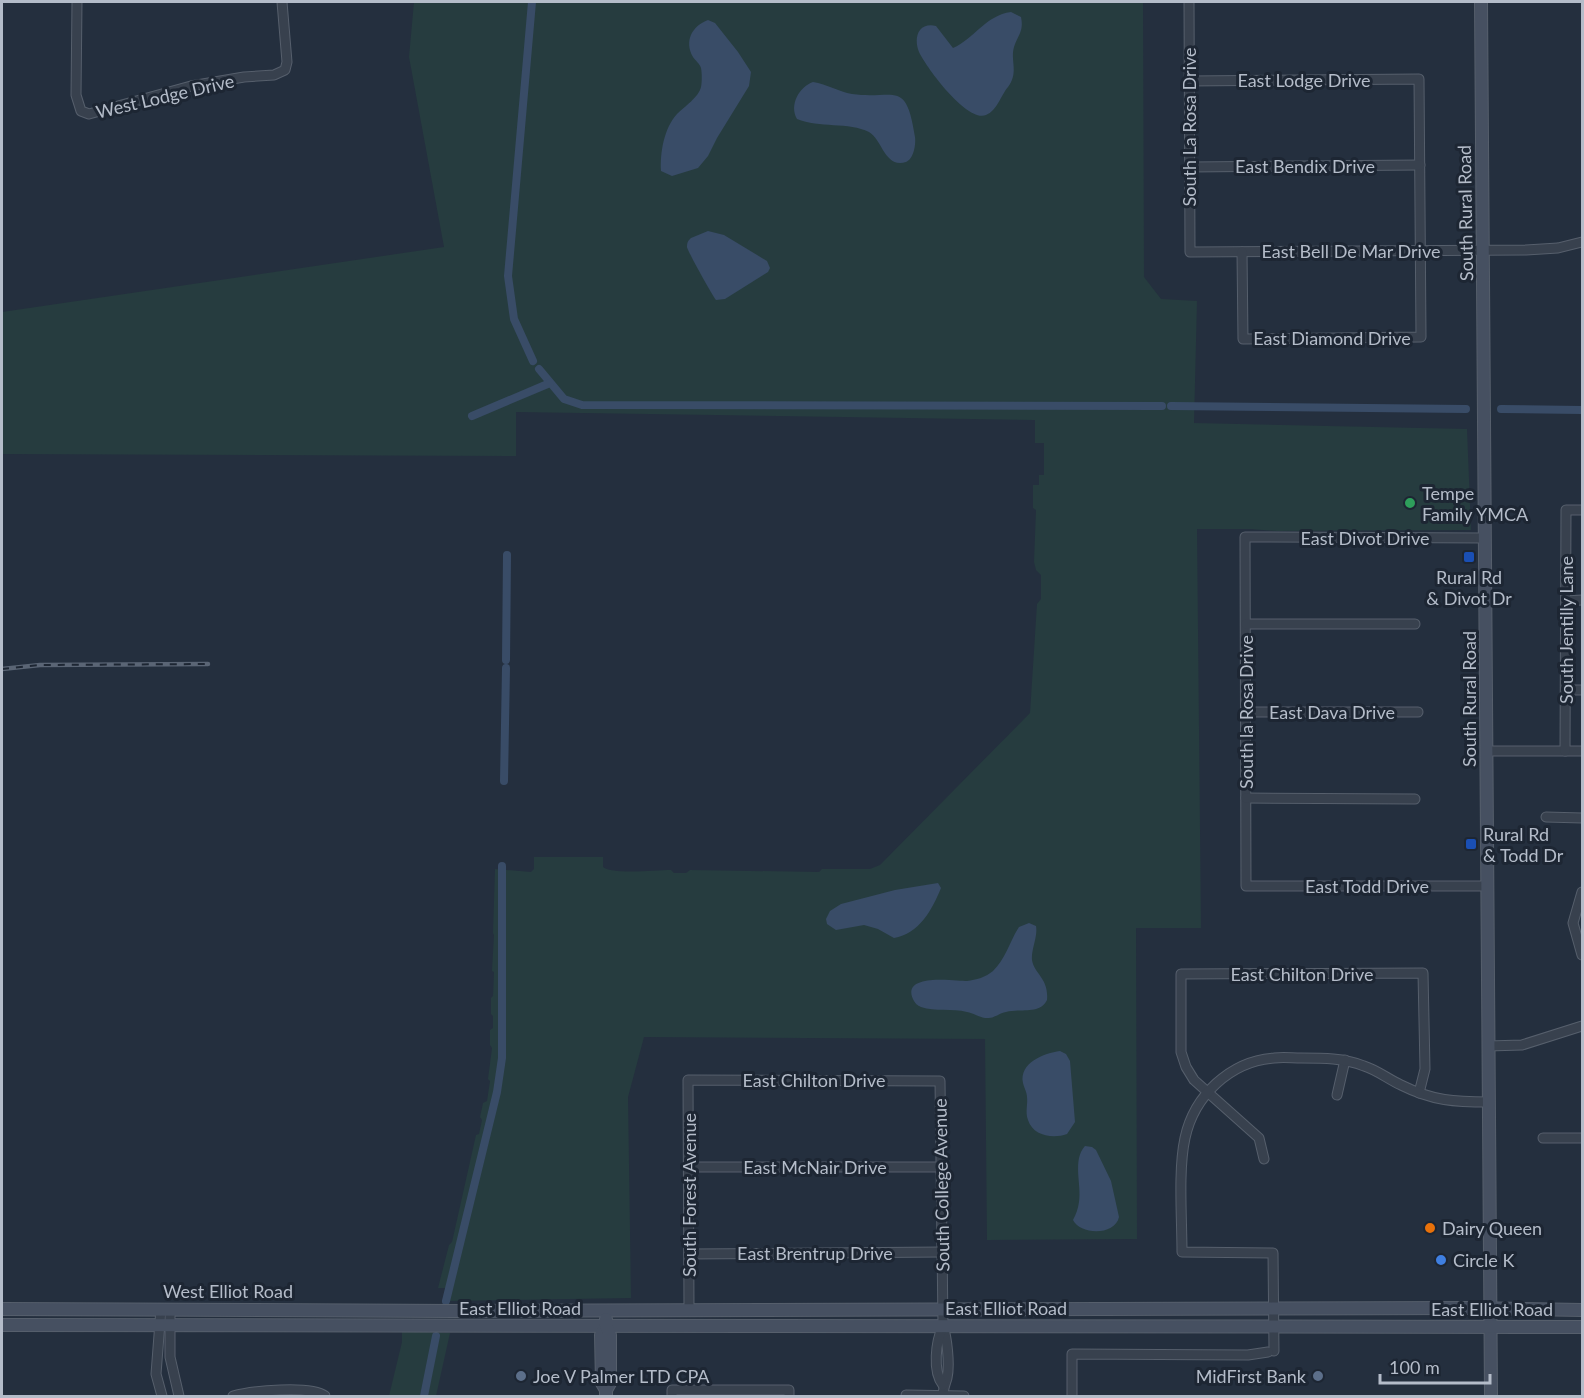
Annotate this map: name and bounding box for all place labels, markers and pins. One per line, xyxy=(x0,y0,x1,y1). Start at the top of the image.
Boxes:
place label: Tempe Family YMCA xyxy=(1422,482,1529,525)
marker: Tempe Family YMCA xyxy=(1403,496,1417,510)
marker: Rural Rd & Divot Dr xyxy=(1462,550,1476,564)
place label: Rural Rd & Divot Dr xyxy=(1426,566,1512,609)
place label: Rural Rd & Todd Dr xyxy=(1483,823,1564,866)
marker: Rural Rd & Todd Dr xyxy=(1464,837,1478,851)
place label: Dairy Queen xyxy=(1442,1217,1542,1239)
marker: Dairy Queen xyxy=(1423,1221,1437,1235)
place label: Circle K xyxy=(1453,1249,1514,1271)
marker: Circle K xyxy=(1434,1253,1448,1267)
place label: Joe V Palmer LTD CPA xyxy=(533,1365,710,1387)
place label: MidFirst Bank xyxy=(1196,1365,1307,1387)
marker: Joe V Palmer LTD CPA xyxy=(514,1369,528,1383)
marker: MidFirst Bank xyxy=(1311,1369,1325,1383)

